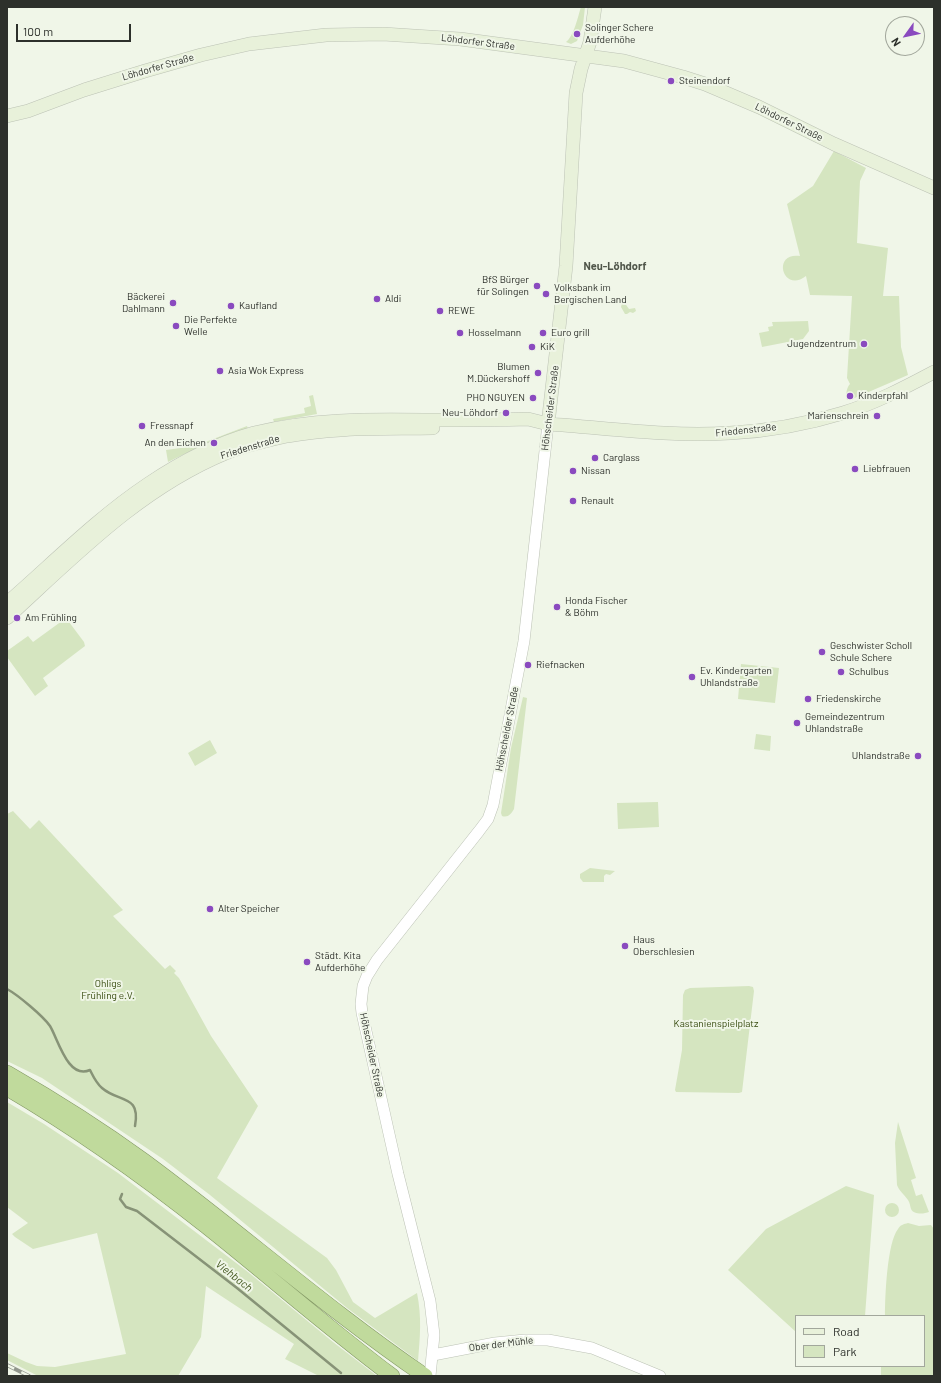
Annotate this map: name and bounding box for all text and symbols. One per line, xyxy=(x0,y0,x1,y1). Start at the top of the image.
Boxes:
scale bar xyxy=(18,16,133,42)
north arrow xyxy=(885,16,925,56)
place label: Solinger Schere Aufderhöhe xyxy=(585,22,653,46)
text: 100 m xyxy=(23,24,53,38)
marker: Solinger Schere Aufderhöhe xyxy=(572,29,582,39)
street label: Löhdorfer Straße xyxy=(440,32,516,52)
text: N xyxy=(888,36,903,49)
street label: Löhdorfer Straße xyxy=(121,51,195,83)
place label: Steinendorf xyxy=(679,75,730,87)
marker: Steinendorf xyxy=(666,76,676,86)
street label: Löhdorfer Straße xyxy=(753,100,825,144)
district label: Neu-Löhdorf xyxy=(583,259,647,273)
place label: BfS Bürger für Solingen xyxy=(477,274,529,298)
marker: BfS Bürger für Solingen xyxy=(532,281,542,291)
place label: Volksbank im Bergischen Land xyxy=(554,282,627,306)
marker: Volksbank im Bergischen Land xyxy=(541,289,551,299)
place label: Bäckerei Dahlmann xyxy=(122,291,165,314)
place label: Aldi xyxy=(385,293,401,305)
marker: Aldi xyxy=(372,294,382,304)
marker: Bäckerei Dahlmann xyxy=(168,298,178,308)
place label: Kaufland xyxy=(239,300,277,312)
marker: Kaufland xyxy=(226,301,236,311)
place label: REWE xyxy=(448,305,475,317)
marker: REWE xyxy=(435,306,445,316)
place label: Die Perfekte Welle xyxy=(184,314,237,338)
marker: Die Perfekte Welle xyxy=(171,321,181,331)
place label: Hosselmann xyxy=(468,327,521,339)
place label: Euro grill xyxy=(551,327,590,339)
marker: Hosselmann xyxy=(455,328,465,338)
marker: Euro grill xyxy=(538,328,548,338)
place label: Jugendzentrum xyxy=(787,338,856,350)
marker: Jugendzentrum xyxy=(859,339,869,349)
place label: KiK xyxy=(540,341,555,353)
marker: KiK xyxy=(527,342,537,352)
place label: Blumen M.Dückershoff xyxy=(467,361,530,384)
place label: Asia Wok Express xyxy=(228,365,304,377)
street label: Höhscheider Straße xyxy=(539,365,561,451)
marker: Asia Wok Express xyxy=(215,366,225,376)
marker: Blumen M.Dückershoff xyxy=(533,368,543,378)
place label: Kinderpfahl xyxy=(858,390,908,402)
marker: Kinderpfahl xyxy=(845,391,855,401)
place label: PHO NGUYEN xyxy=(467,392,525,404)
marker: PHO NGUYEN xyxy=(528,393,538,403)
place label: Neu-Löhdorf xyxy=(442,407,498,419)
marker: Neu-Löhdorf xyxy=(501,408,511,418)
place label: Marienschrein xyxy=(808,410,869,422)
marker: Marienschrein xyxy=(872,411,882,421)
place label: Fressnapf xyxy=(150,420,193,432)
marker: Fressnapf xyxy=(137,421,147,431)
street label: Friedenstraße xyxy=(715,421,777,439)
street label: Friedenstraße xyxy=(219,432,281,462)
place label: An den Eichen xyxy=(145,437,206,449)
marker: An den Eichen xyxy=(209,438,219,448)
place label: Carglass xyxy=(603,452,640,464)
marker: Carglass xyxy=(590,453,600,463)
place label: Liebfrauen xyxy=(863,463,910,475)
marker: Liebfrauen xyxy=(850,464,860,474)
place label: Nissan xyxy=(581,465,610,477)
marker: Nissan xyxy=(568,466,578,476)
place label: Renault xyxy=(581,495,614,507)
marker: Renault xyxy=(568,496,578,506)
place label: Honda Fischer & Böhm xyxy=(565,595,627,618)
marker: Honda Fischer & Böhm xyxy=(552,602,562,612)
place label: Am Frühling xyxy=(25,612,77,624)
marker: Am Frühling xyxy=(12,613,22,623)
place label: Geschwister Scholl Schule Schere xyxy=(830,640,912,664)
marker: Geschwister Scholl Schule Schere xyxy=(817,647,827,657)
place label: Riefnacken xyxy=(536,659,585,671)
marker: Riefnacken xyxy=(523,660,533,670)
place label: Ev. Kindergarten Uhlandstraße xyxy=(700,665,772,688)
place label: Schulbus xyxy=(849,666,889,678)
marker: Schulbus xyxy=(836,667,846,677)
marker: Ev. Kindergarten Uhlandstraße xyxy=(687,672,697,682)
street label: Höhscheider Straße xyxy=(493,686,521,772)
place label: Friedenskirche xyxy=(816,693,881,705)
marker: Friedenskirche xyxy=(803,694,813,704)
place label: Gemeindezentrum Uhlandstraße xyxy=(805,711,885,734)
marker: Gemeindezentrum Uhlandstraße xyxy=(792,718,802,728)
place label: Uhlandstraße xyxy=(852,750,910,762)
marker: Uhlandstraße xyxy=(913,751,923,761)
place label: Alter Speicher xyxy=(218,903,279,915)
marker: Alter Speicher xyxy=(205,904,215,914)
place label: Haus Oberschlesien xyxy=(633,934,695,958)
marker: Haus Oberschlesien xyxy=(620,941,630,951)
place label: Städt. Kita Aufderhöhe xyxy=(315,950,365,974)
marker: Städt. Kita Aufderhöhe xyxy=(302,957,312,967)
park label: Ohligs Frühling e.V. xyxy=(81,978,135,1002)
street label: Höhscheider Straße xyxy=(357,1012,387,1098)
park label: Kastanienspielplatz xyxy=(674,1018,758,1030)
water label: Viehbach xyxy=(213,1257,255,1295)
legend xyxy=(795,1315,925,1367)
text: Road xyxy=(833,1324,860,1338)
street label: Ober der Mühle xyxy=(468,1334,534,1354)
text: Park xyxy=(833,1344,857,1358)

